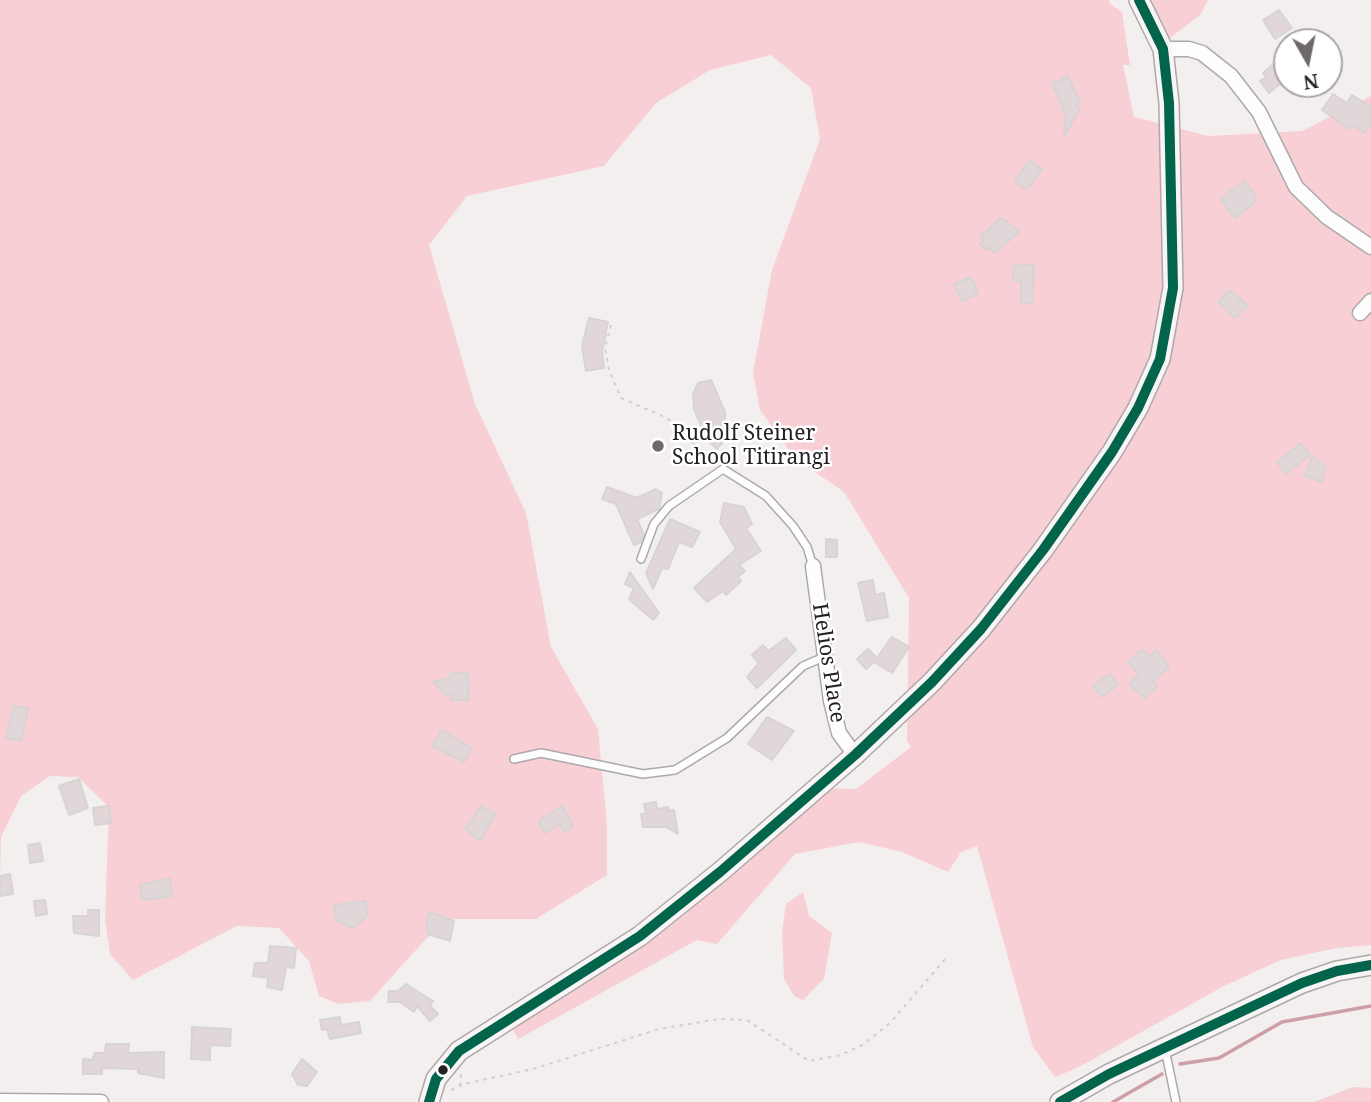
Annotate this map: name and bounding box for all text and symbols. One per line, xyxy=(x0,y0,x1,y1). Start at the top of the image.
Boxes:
north arrow xyxy=(1273,28,1343,98)
text: N xyxy=(1302,68,1320,96)
place label: Rudolf Steiner School Titirangi xyxy=(672,421,830,471)
marker: Rudolf Steiner School Titirangi xyxy=(650,438,666,454)
street label: Helios Place xyxy=(806,601,850,725)
unlabelled marker xyxy=(436,1063,450,1077)

